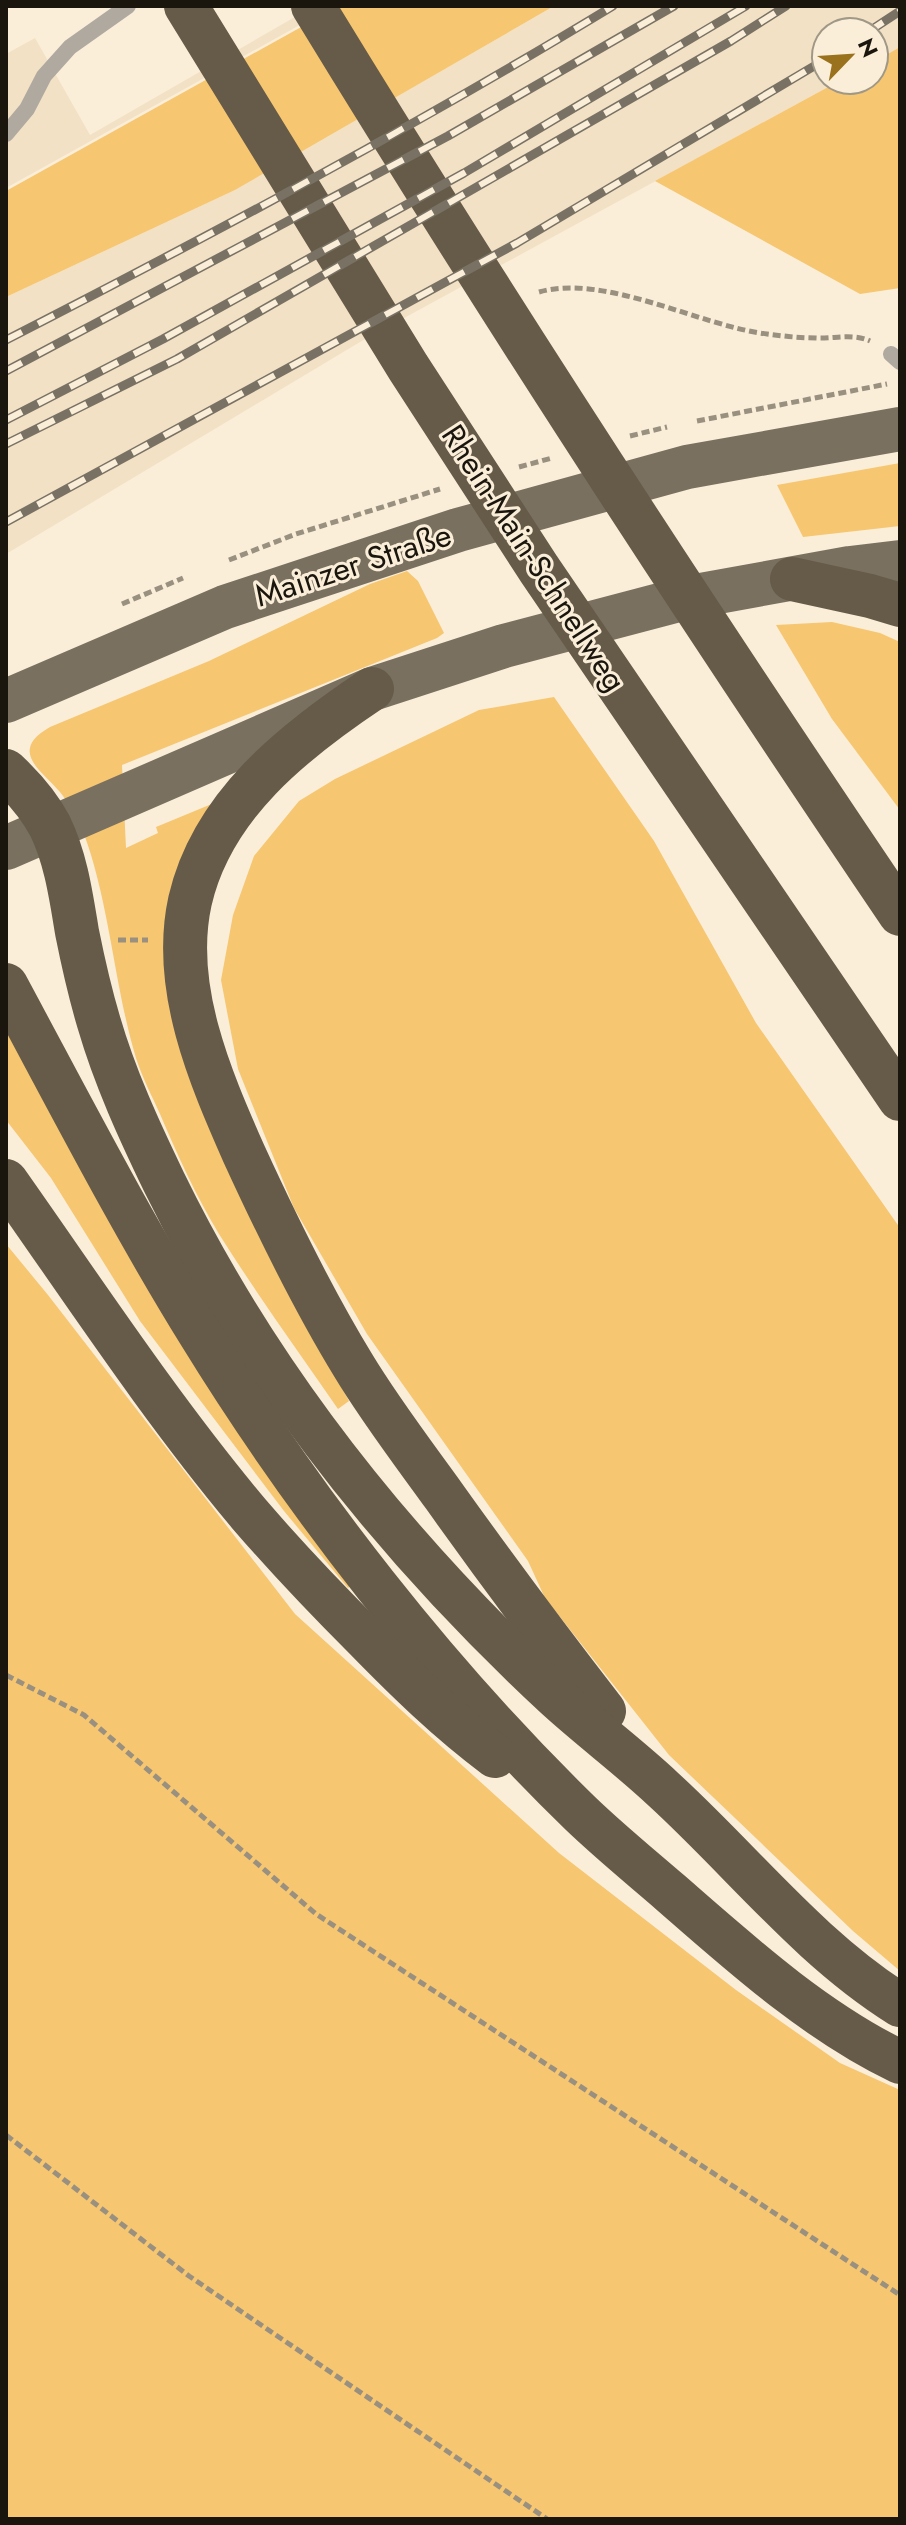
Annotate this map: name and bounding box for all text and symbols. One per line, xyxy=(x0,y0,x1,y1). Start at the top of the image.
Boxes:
north arrow xyxy=(810,16,890,96)
text: N xyxy=(850,33,886,62)
street label: Rhein-Main-Schnellweg xyxy=(430,416,638,700)
street label: Mainzer Straße xyxy=(249,512,457,618)

